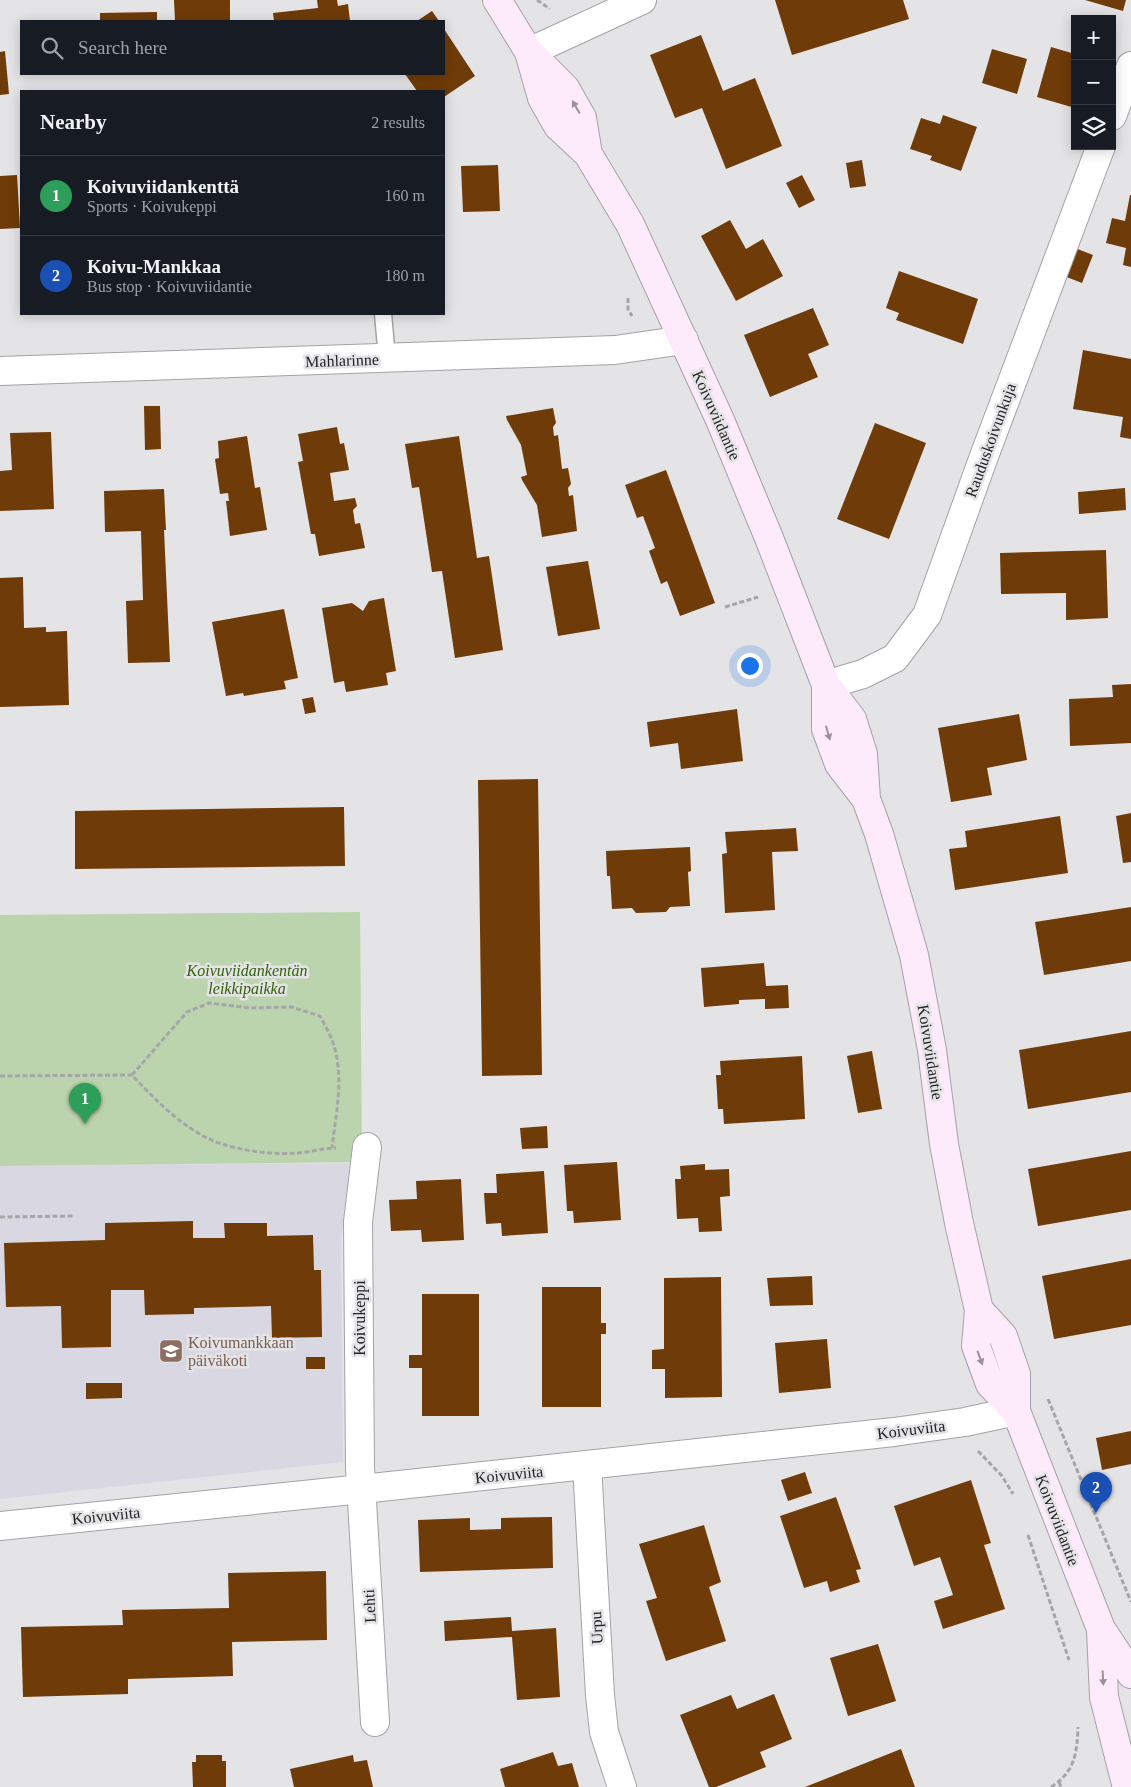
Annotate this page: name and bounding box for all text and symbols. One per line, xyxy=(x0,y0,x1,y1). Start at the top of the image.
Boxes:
map controls xyxy=(1071,15,1116,150)
button: + xyxy=(1071,15,1116,60)
search box xyxy=(20,20,445,75)
icon: search xyxy=(38,34,66,62)
text: Search here xyxy=(78,37,167,58)
button: − xyxy=(1071,60,1116,105)
one-way arrow xyxy=(571,100,580,114)
button: layers xyxy=(1071,105,1116,150)
text: Nearby xyxy=(40,110,107,134)
text: 2 results xyxy=(371,114,425,131)
text: Koivuviidankenttä xyxy=(87,176,239,197)
text: 1 xyxy=(52,187,60,204)
text: 160 m xyxy=(385,187,425,204)
text: Sports · Koivukeppi xyxy=(87,198,217,215)
text: Koivu-Mankkaa xyxy=(87,256,221,277)
text: 2 xyxy=(52,267,60,284)
text: 180 m xyxy=(385,267,425,284)
text: Bus stop · Koivuviidantie xyxy=(87,278,252,295)
street label: Mahlarinne xyxy=(305,351,379,370)
street label: Koivuviidantie xyxy=(689,368,744,463)
street label: Rauduskoivunkuja xyxy=(962,381,1020,500)
your location xyxy=(737,653,763,679)
one-way arrow xyxy=(825,726,833,741)
park label: Koivuviidankentän leikkipaikka xyxy=(186,962,307,998)
street label: Koivuviidantie xyxy=(915,1003,946,1101)
pin: 1 xyxy=(69,1083,101,1124)
street label: Koivukeppi xyxy=(351,1280,369,1356)
place label: Koivumankkaan päiväkoti xyxy=(188,1334,294,1370)
school or university icon: Koivumankkaan päiväkoti xyxy=(158,1338,184,1364)
one-way arrow xyxy=(977,1350,984,1365)
street label: Koivuviita xyxy=(876,1417,946,1442)
street label: Koivuviita xyxy=(474,1462,544,1487)
street label: Koivuviidantie xyxy=(1032,1472,1083,1568)
pin: 2 xyxy=(1080,1472,1112,1513)
street label: Koivuviita xyxy=(71,1503,141,1528)
street label: Lehti xyxy=(360,1588,379,1623)
street label: Urpu xyxy=(587,1611,607,1645)
one-way arrow xyxy=(1099,1670,1107,1686)

